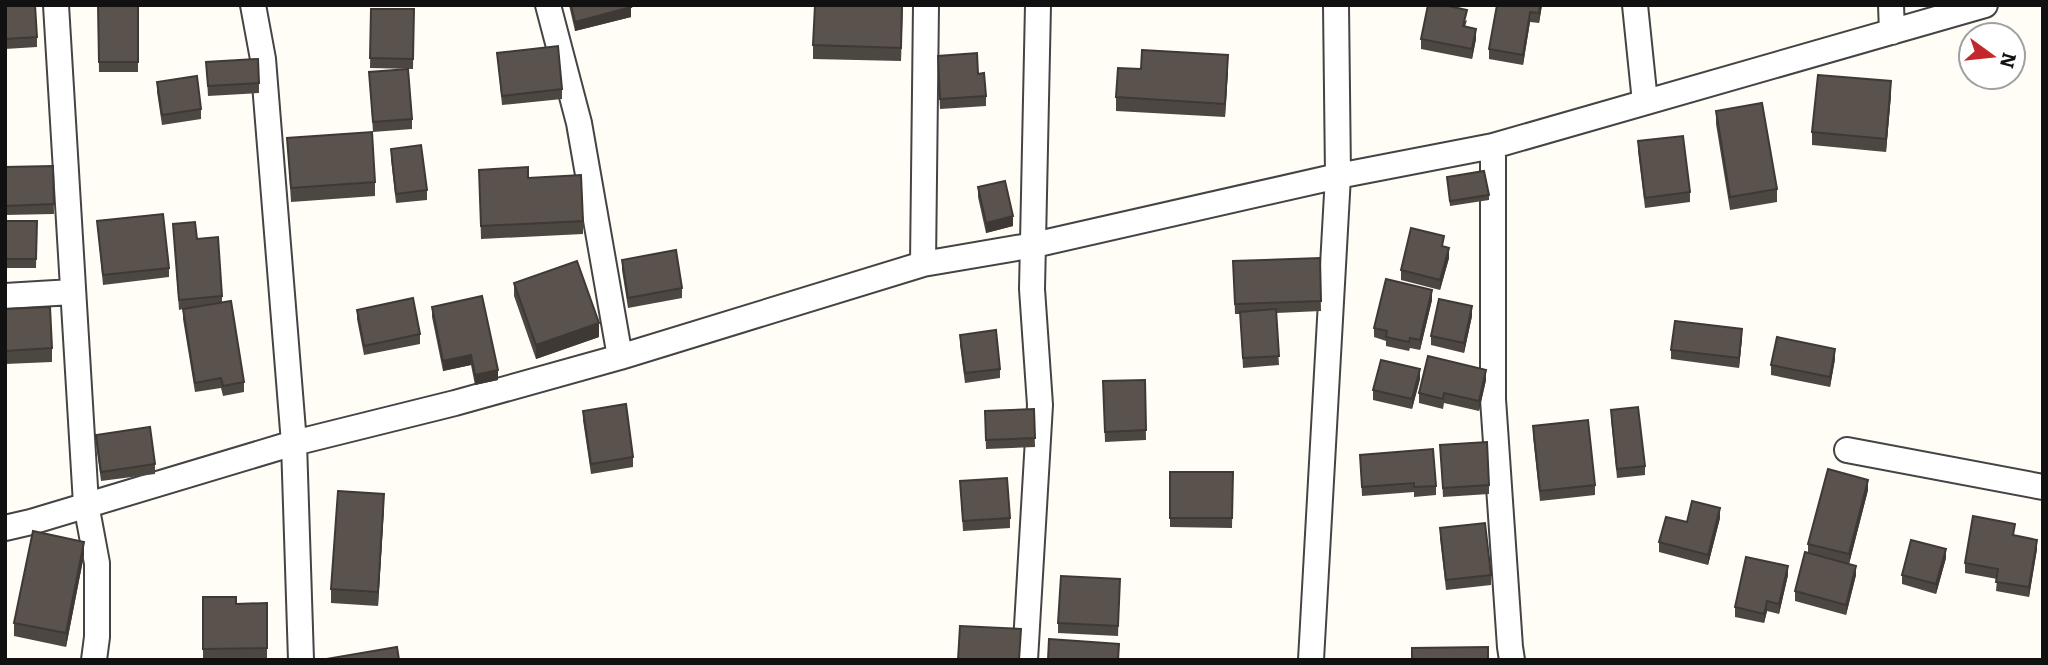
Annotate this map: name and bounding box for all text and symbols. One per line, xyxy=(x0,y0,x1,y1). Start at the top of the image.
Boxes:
north arrow xyxy=(1957,21,2027,91)
text: N xyxy=(1995,50,2021,71)

